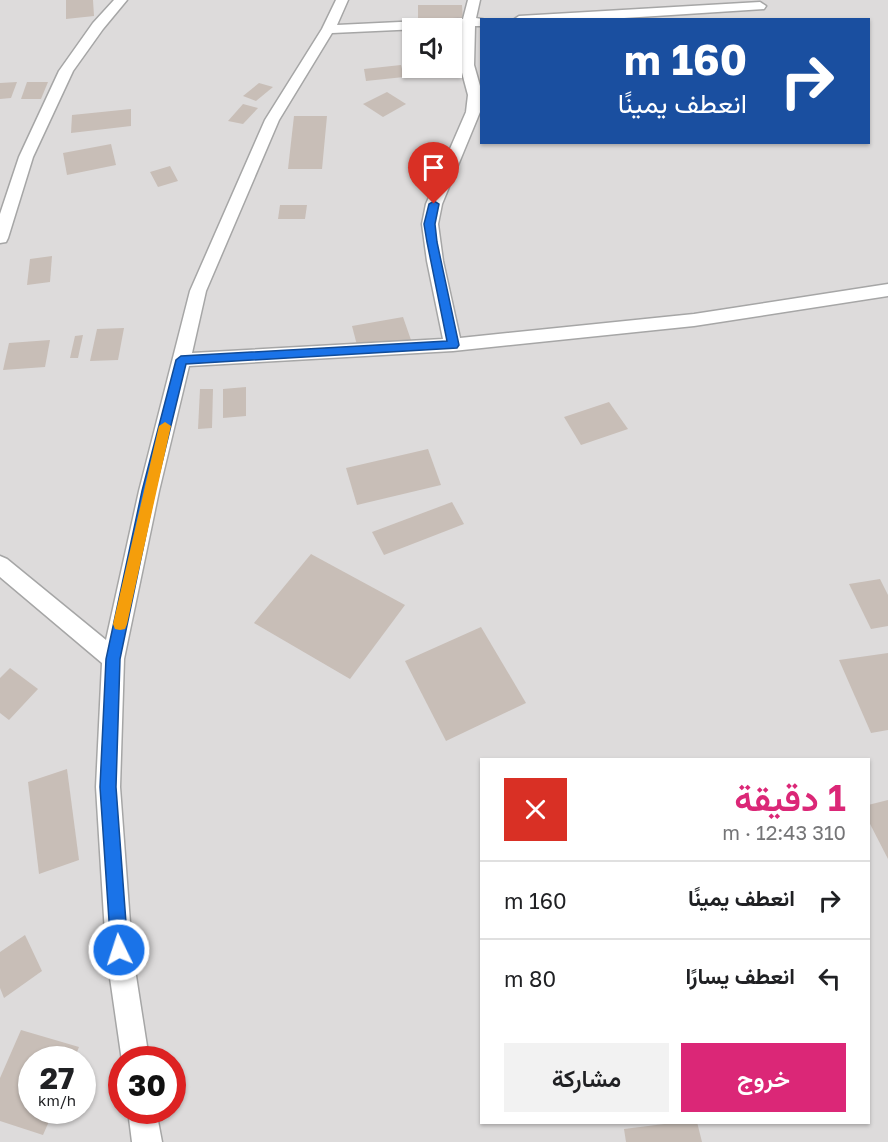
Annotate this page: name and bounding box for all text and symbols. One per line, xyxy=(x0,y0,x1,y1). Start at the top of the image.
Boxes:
map controls xyxy=(402,18,462,78)
button: sound xyxy=(402,18,462,78)
text: 160 m xyxy=(624,34,747,84)
icon: right xyxy=(768,42,846,120)
text: انعطف يمينًا xyxy=(618,87,747,119)
pin xyxy=(408,142,459,204)
icon: arrive xyxy=(417,151,450,184)
text: 1 دقيقة xyxy=(734,776,846,819)
button: close xyxy=(504,778,567,841)
text: 310 m · 12:43 xyxy=(722,820,846,844)
text: انعطف يمينًا xyxy=(688,884,795,911)
icon: right xyxy=(813,884,846,917)
text: 160 m xyxy=(504,887,567,914)
position arrow xyxy=(87,918,151,982)
text: انعطف يسارًا xyxy=(685,962,795,989)
icon: left xyxy=(813,962,846,995)
text: 80 m xyxy=(504,965,556,992)
button: مشاركة xyxy=(504,1043,669,1112)
button: خروج xyxy=(681,1043,846,1112)
speed limit sign: 30 xyxy=(108,1046,186,1124)
text: 27 xyxy=(40,1060,74,1096)
text: km/h xyxy=(38,1091,76,1109)

